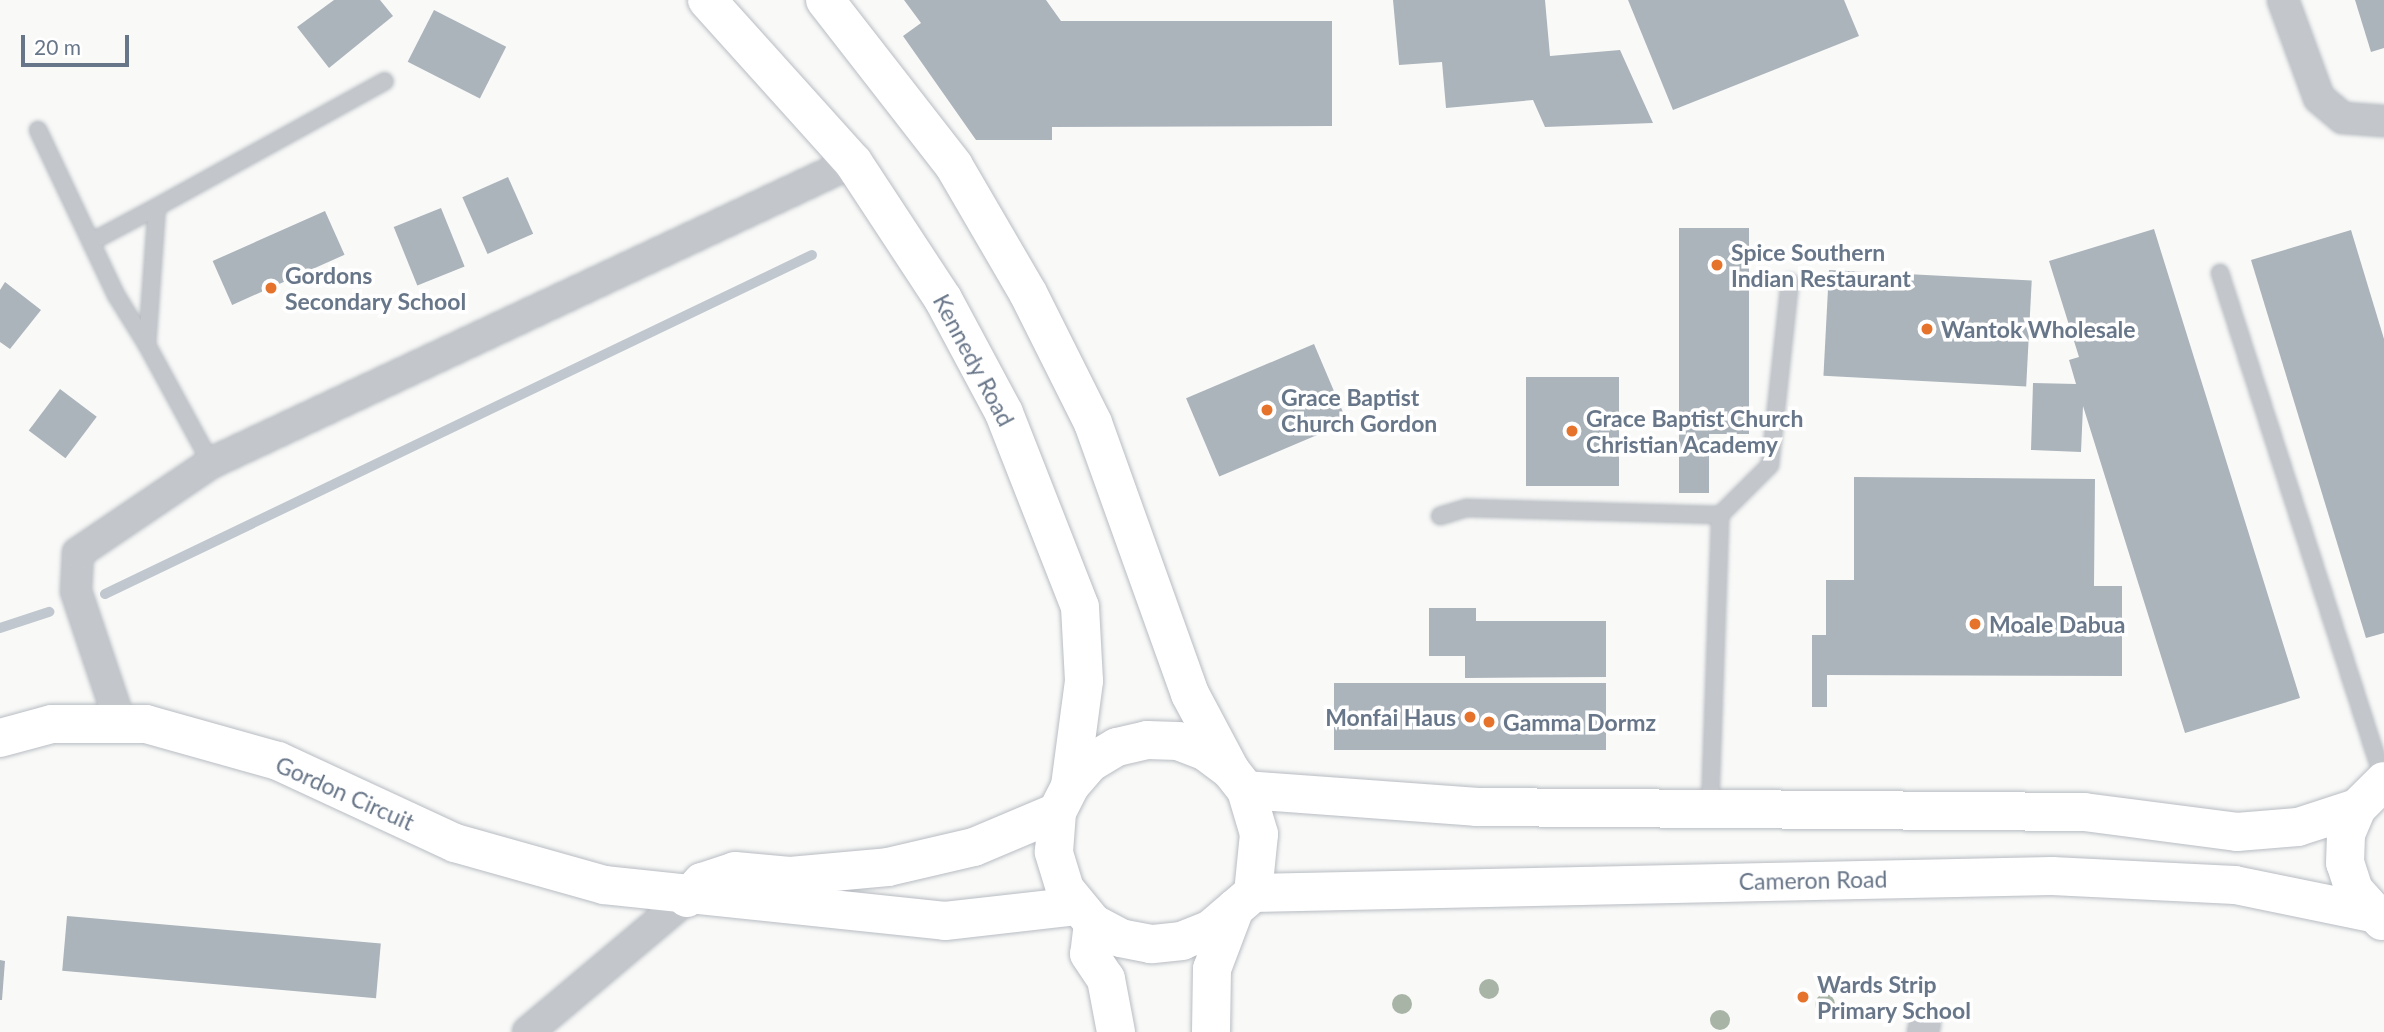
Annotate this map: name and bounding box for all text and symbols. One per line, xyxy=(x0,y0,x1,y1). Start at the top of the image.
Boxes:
scale bar xyxy=(24,21,133,65)
text: 20 m xyxy=(34,34,81,59)
place label: Spice Southern Indian Restaurant xyxy=(1731,238,1911,292)
marker: Spice Southern Indian Restaurant xyxy=(1709,257,1725,273)
place label: Gordons Secondary School xyxy=(285,261,467,315)
marker: Gordons Secondary School xyxy=(263,280,279,296)
street label: Kennedy Road xyxy=(928,289,1020,431)
place label: Wantok Wholesale xyxy=(1941,315,2136,343)
marker: Wantok Wholesale xyxy=(1919,321,1935,337)
place label: Grace Baptist Church Gordon xyxy=(1281,383,1437,437)
marker: Grace Baptist Church Gordon xyxy=(1259,402,1275,418)
place label: Grace Baptist Church Christian Academy xyxy=(1586,404,1803,458)
marker: Grace Baptist Church Christian Academy xyxy=(1564,423,1580,439)
place label: Moale Dabua xyxy=(1989,610,2125,638)
marker: Moale Dabua xyxy=(1967,616,1983,632)
place label: Monfai Haus xyxy=(1325,703,1456,731)
place label: Gamma Dormz xyxy=(1503,708,1656,736)
marker: Monfai Haus xyxy=(1462,709,1478,725)
marker: Gamma Dormz xyxy=(1481,714,1497,730)
street label: Gordon Circuit xyxy=(271,750,419,836)
street label: Cameron Road xyxy=(1739,865,1887,895)
place label: Wards Strip Primary School xyxy=(1817,970,1971,1024)
marker: Wards Strip Primary School xyxy=(1795,989,1811,1005)

